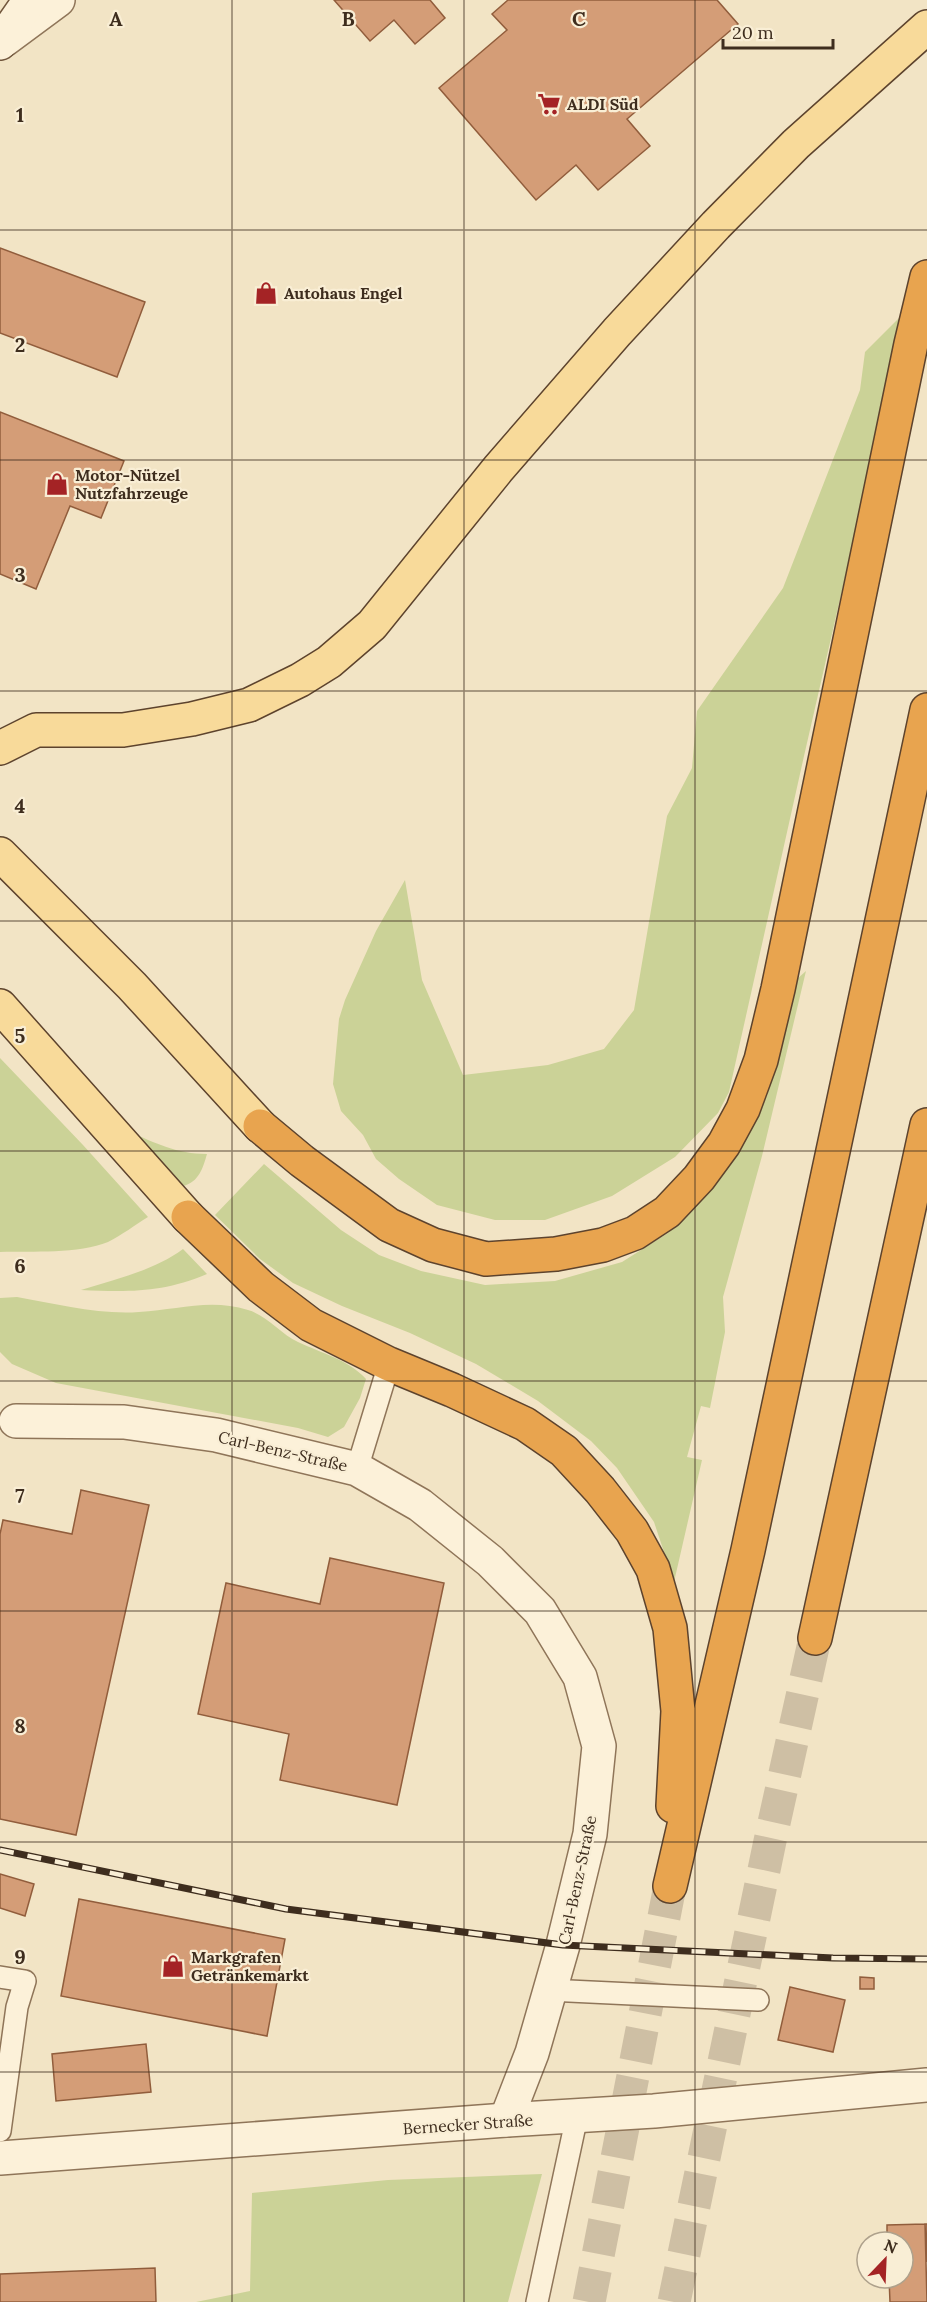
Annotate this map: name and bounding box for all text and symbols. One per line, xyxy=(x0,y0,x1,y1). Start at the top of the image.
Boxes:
text: A xyxy=(109,6,123,31)
text: B xyxy=(341,6,355,31)
text: C xyxy=(572,6,586,31)
scale bar xyxy=(723,12,832,50)
text: 20 m xyxy=(732,21,774,44)
supermarket icon: ALDI Süd xyxy=(536,91,562,117)
place label: ALDI Süd xyxy=(567,94,639,114)
text: 1 xyxy=(16,102,24,127)
shop icon: Autohaus Engel xyxy=(253,280,279,306)
place label: Autohaus Engel xyxy=(284,283,402,303)
text: 2 xyxy=(15,332,25,357)
place label: Motor-Nützel Nutzfahrzeuge xyxy=(75,465,188,503)
shop icon: Motor-Nützel Nutzfahrzeuge xyxy=(44,471,70,497)
text: 3 xyxy=(14,562,26,587)
text: 4 xyxy=(15,793,26,818)
text: 5 xyxy=(15,1023,26,1048)
text: 6 xyxy=(14,1253,26,1278)
street label: Carl-Benz-Straße xyxy=(216,1426,350,1476)
text: 7 xyxy=(15,1483,25,1508)
text: 8 xyxy=(14,1713,26,1738)
street label: Carl-Benz-Straße xyxy=(553,1813,601,1947)
text: 9 xyxy=(14,1944,26,1969)
place label: Markgrafen Getränkemarkt xyxy=(191,1947,309,1985)
shop icon: Markgrafen Getränkemarkt xyxy=(160,1953,186,1979)
street label: Bernecker Straße xyxy=(402,2109,534,2139)
north arrow xyxy=(855,2230,915,2290)
text: N xyxy=(881,2235,900,2258)

